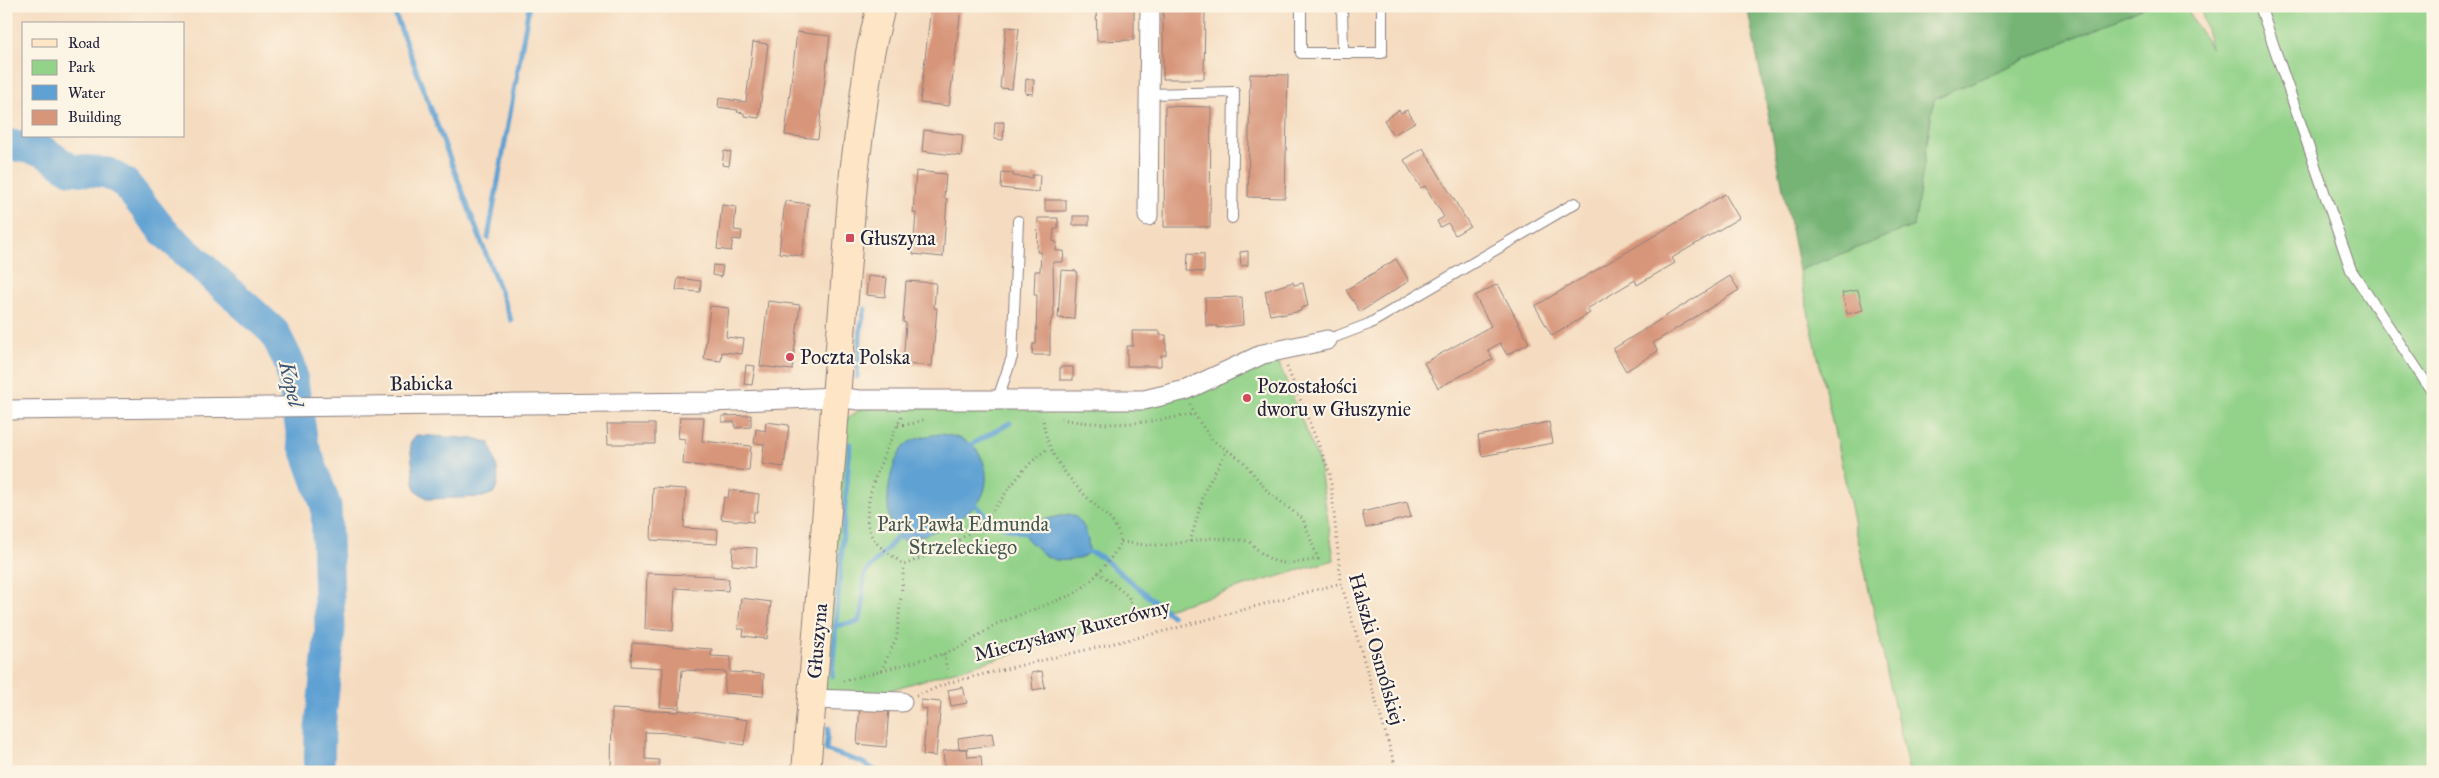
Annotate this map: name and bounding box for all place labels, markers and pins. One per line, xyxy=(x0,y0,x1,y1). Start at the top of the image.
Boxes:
place label: Głuszyna xyxy=(860,226,936,250)
marker: Głuszyna xyxy=(844,232,856,244)
place label: Poczta Polska xyxy=(800,345,911,369)
marker: Poczta Polska xyxy=(784,351,796,363)
place label: Pozostałości dworu w Głuszynie xyxy=(1257,374,1411,421)
marker: Pozostałości dworu w Głuszynie xyxy=(1241,392,1253,404)

